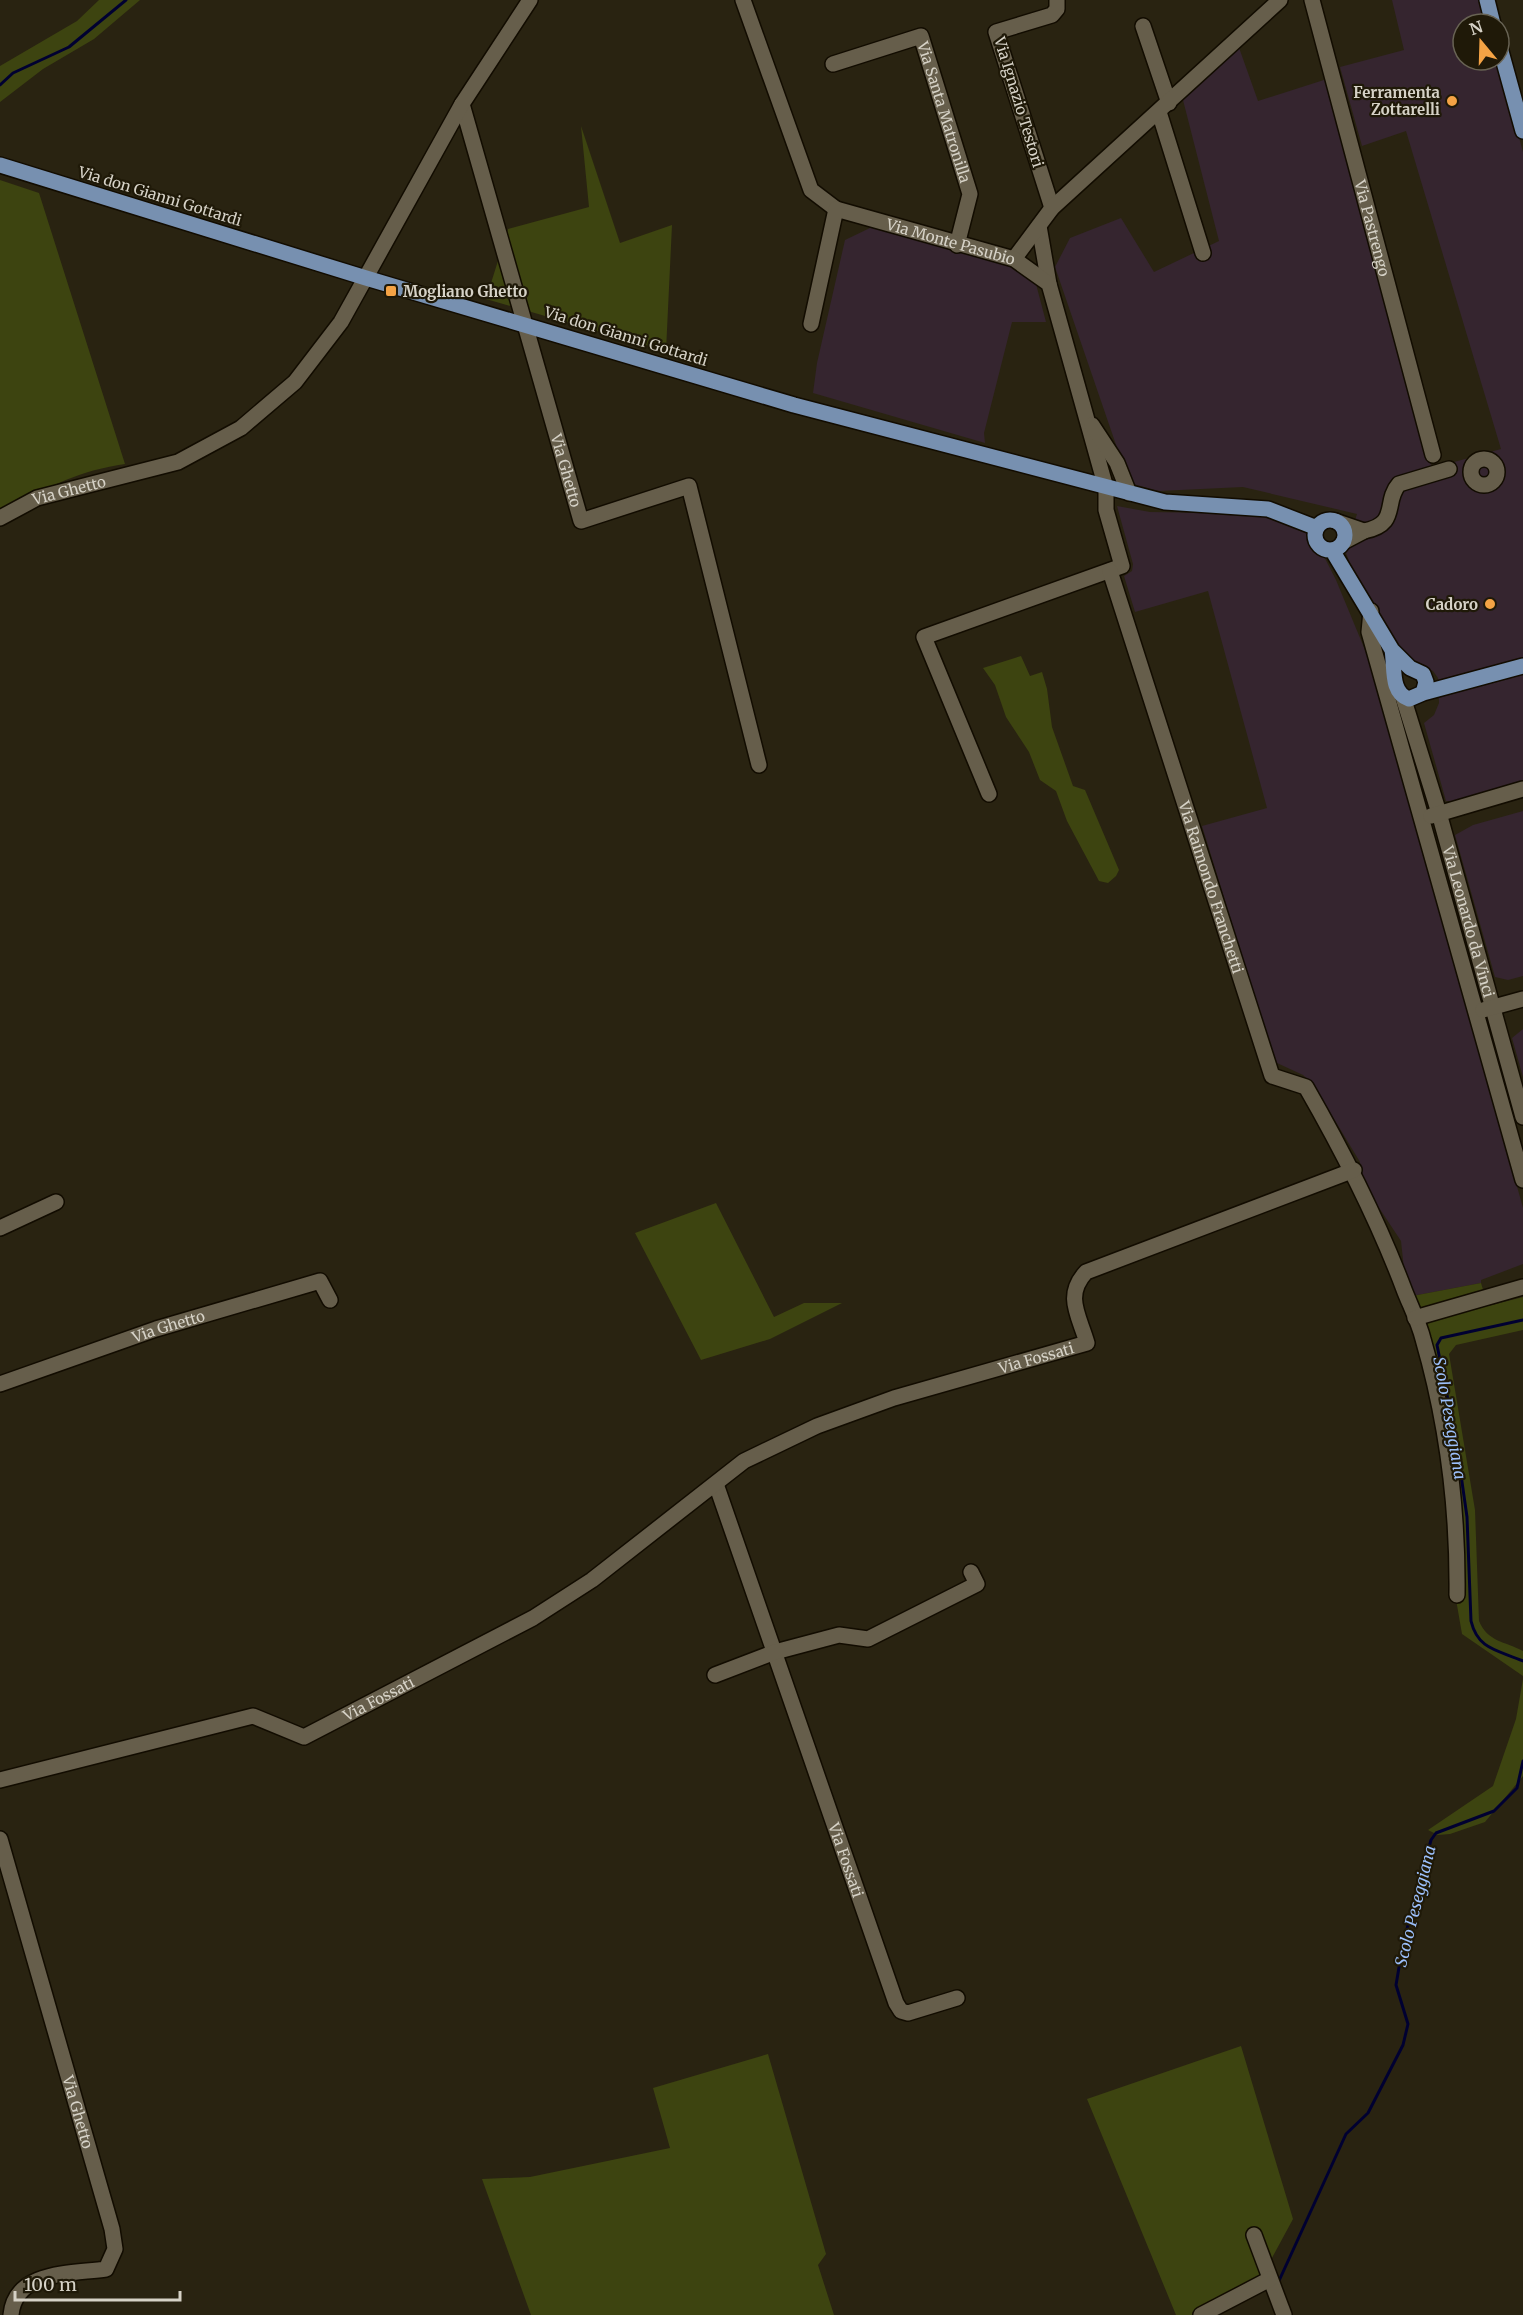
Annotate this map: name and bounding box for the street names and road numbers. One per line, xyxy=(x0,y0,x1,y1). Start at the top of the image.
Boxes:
street label: Via Ignazio Testori xyxy=(990,34,1048,170)
street label: Via Santa Matronilla xyxy=(913,38,975,185)
street label: Via don Gianni Gottardi xyxy=(75,162,244,230)
street label: Via Pastrengo xyxy=(1351,177,1395,279)
street label: Via Monte Pasubio xyxy=(883,214,1018,268)
street label: Via don Gianni Gottardi xyxy=(541,302,710,370)
street label: Via Ghetto xyxy=(547,431,586,509)
street label: Via Ghetto xyxy=(29,471,108,509)
street label: Via Raimondo Franchetti xyxy=(1175,798,1248,976)
street label: Via Leonardo da Vinci xyxy=(1439,843,1499,999)
street label: Via Ghetto xyxy=(128,1306,207,1347)
street label: Via Fossati xyxy=(995,1338,1076,1378)
street label: Via Fossati xyxy=(339,1672,417,1725)
street label: Via Fossati xyxy=(824,1819,868,1900)
street label: Via Ghetto xyxy=(59,2072,98,2151)

